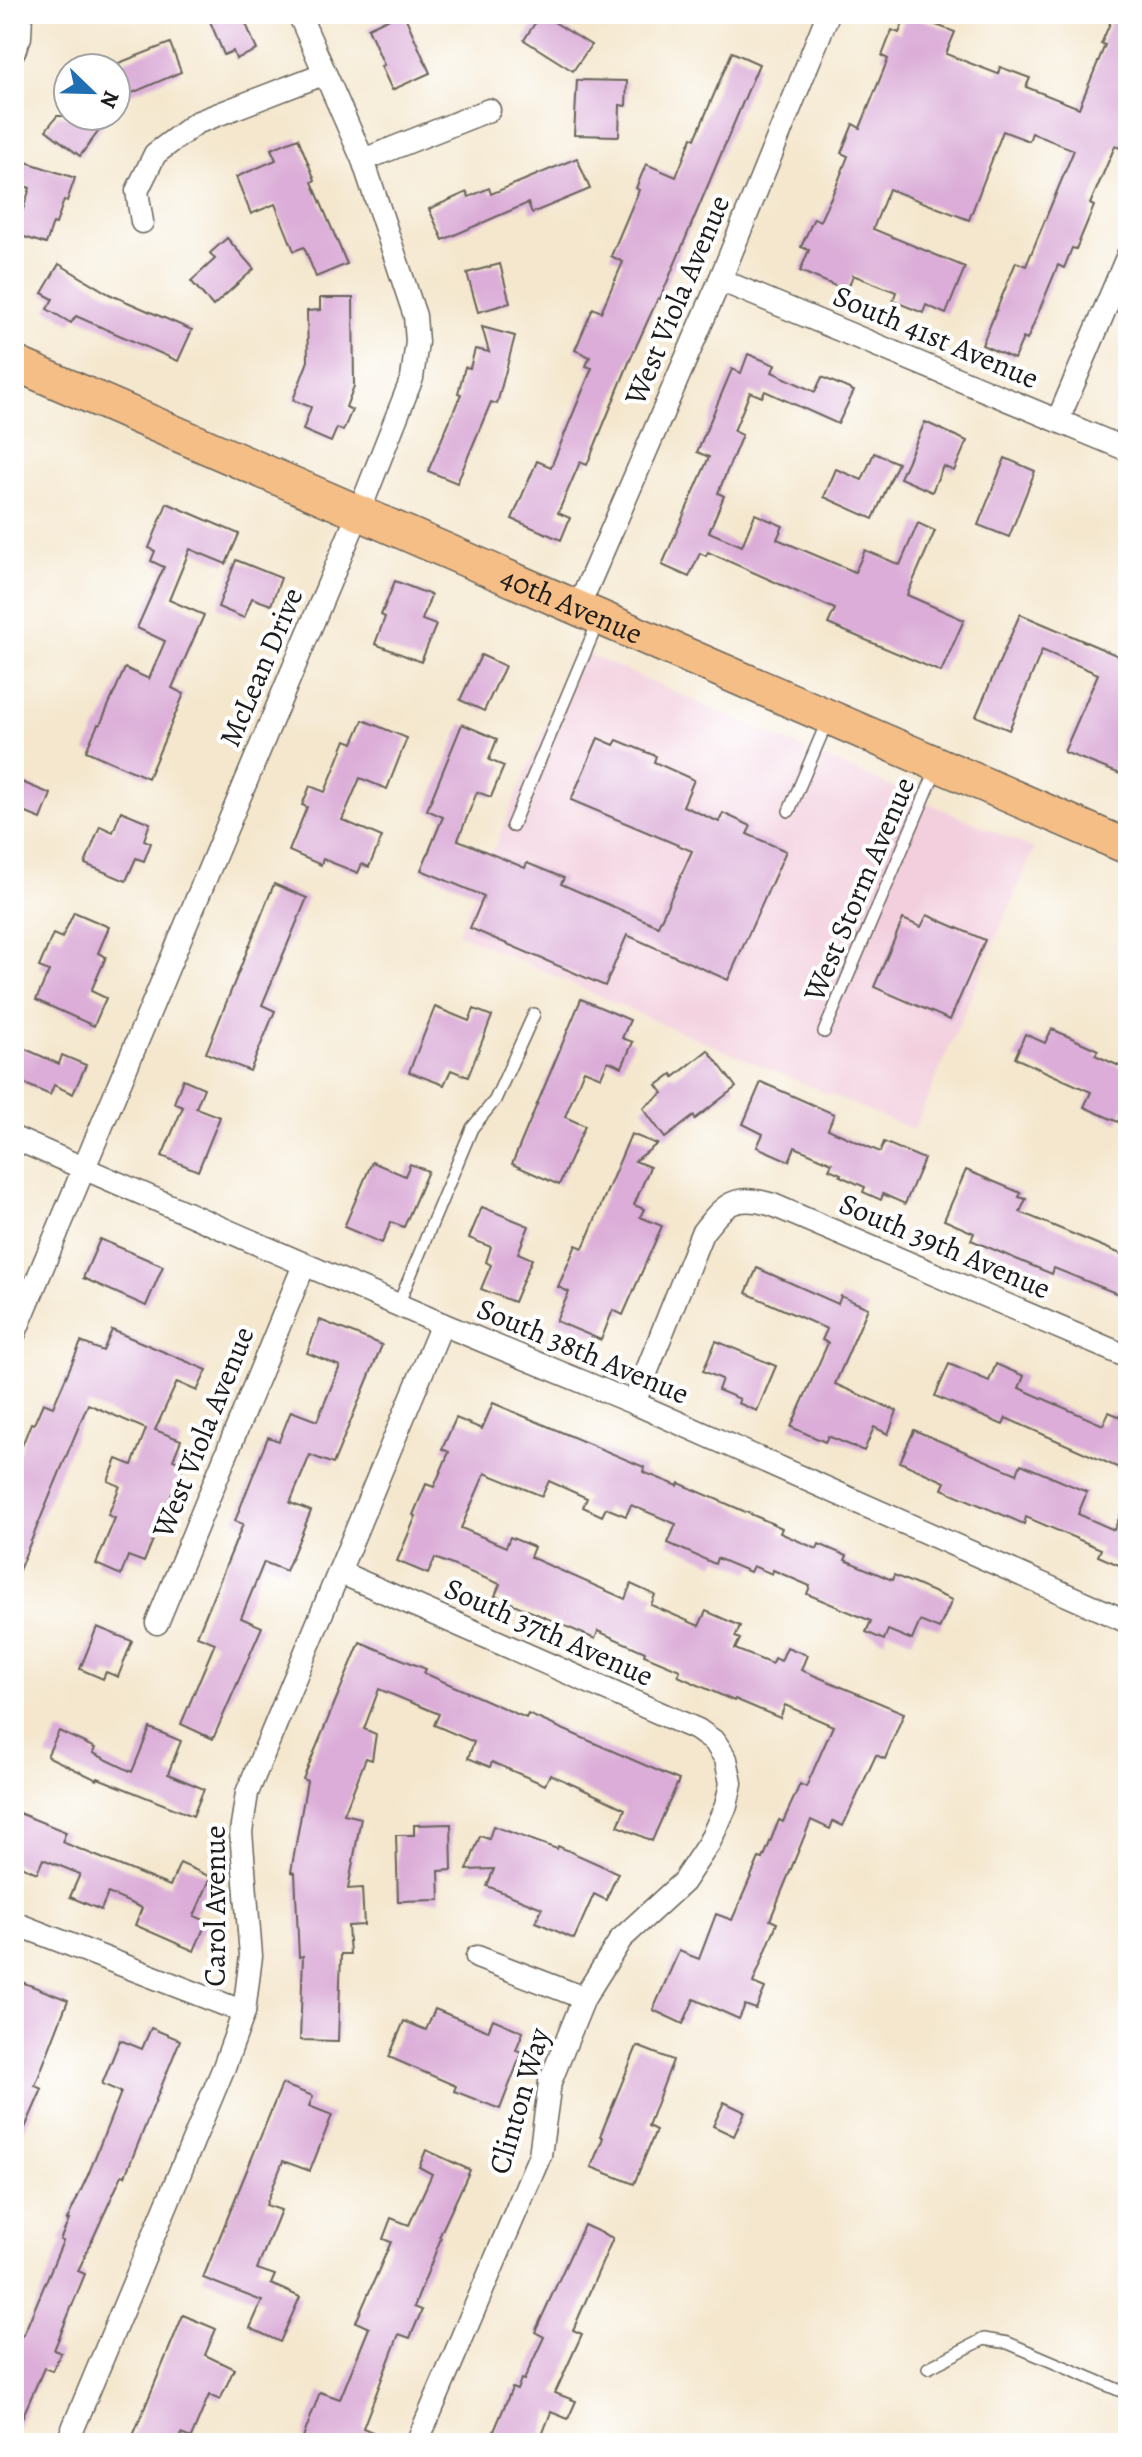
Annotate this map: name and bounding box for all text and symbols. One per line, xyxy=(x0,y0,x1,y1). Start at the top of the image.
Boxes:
north arrow xyxy=(52,52,132,132)
text: N xyxy=(93,86,126,113)
street label: West Viola Avenue xyxy=(614,189,739,412)
street label: South 41st Avenue xyxy=(827,276,1045,398)
street label: 40th Avenue xyxy=(494,557,649,654)
street label: McLean Drive xyxy=(210,581,312,753)
street label: West Storm Avenue xyxy=(793,771,924,1008)
street label: South 39th Avenue xyxy=(833,1184,1057,1308)
street label: South 38th Avenue xyxy=(471,1288,695,1414)
street label: West Viola Avenue xyxy=(142,1321,264,1544)
street label: South 37th Avenue xyxy=(438,1568,660,1696)
street label: Carol Avenue xyxy=(195,1825,235,1987)
street label: Clinton Way xyxy=(479,2023,559,2179)

